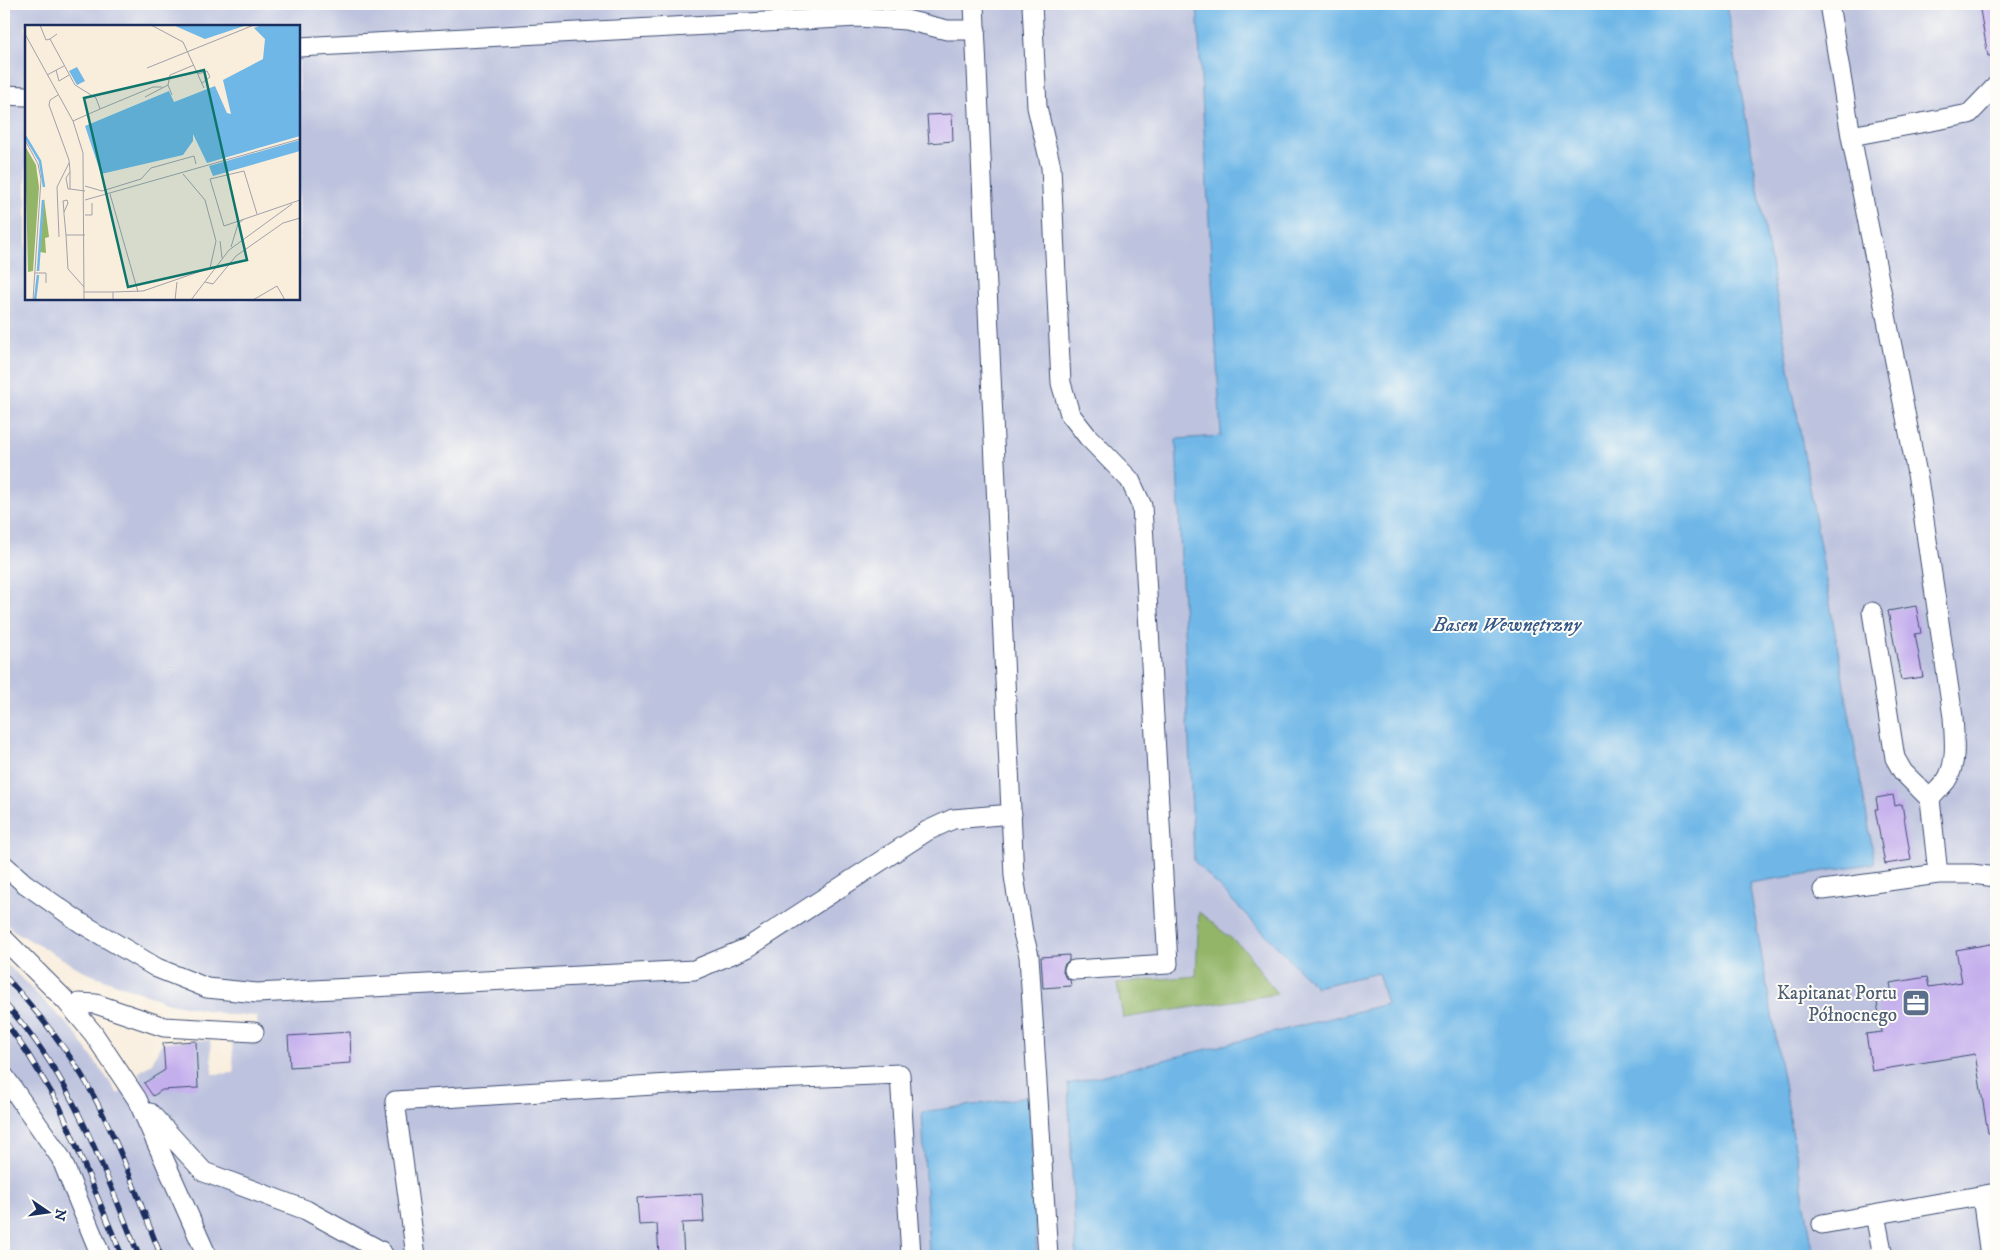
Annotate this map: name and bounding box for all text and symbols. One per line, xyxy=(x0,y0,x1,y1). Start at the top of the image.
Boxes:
inset map xyxy=(25,25,300,300)
water label: Basen Wewnętrzny xyxy=(1432,613,1582,638)
place label: Kapitanat Portu Północnego xyxy=(1777,982,1897,1027)
office icon: Kapitanat Portu Północnego xyxy=(1901,988,1931,1018)
north arrow xyxy=(22,1188,72,1238)
text: N xyxy=(50,1207,70,1223)

